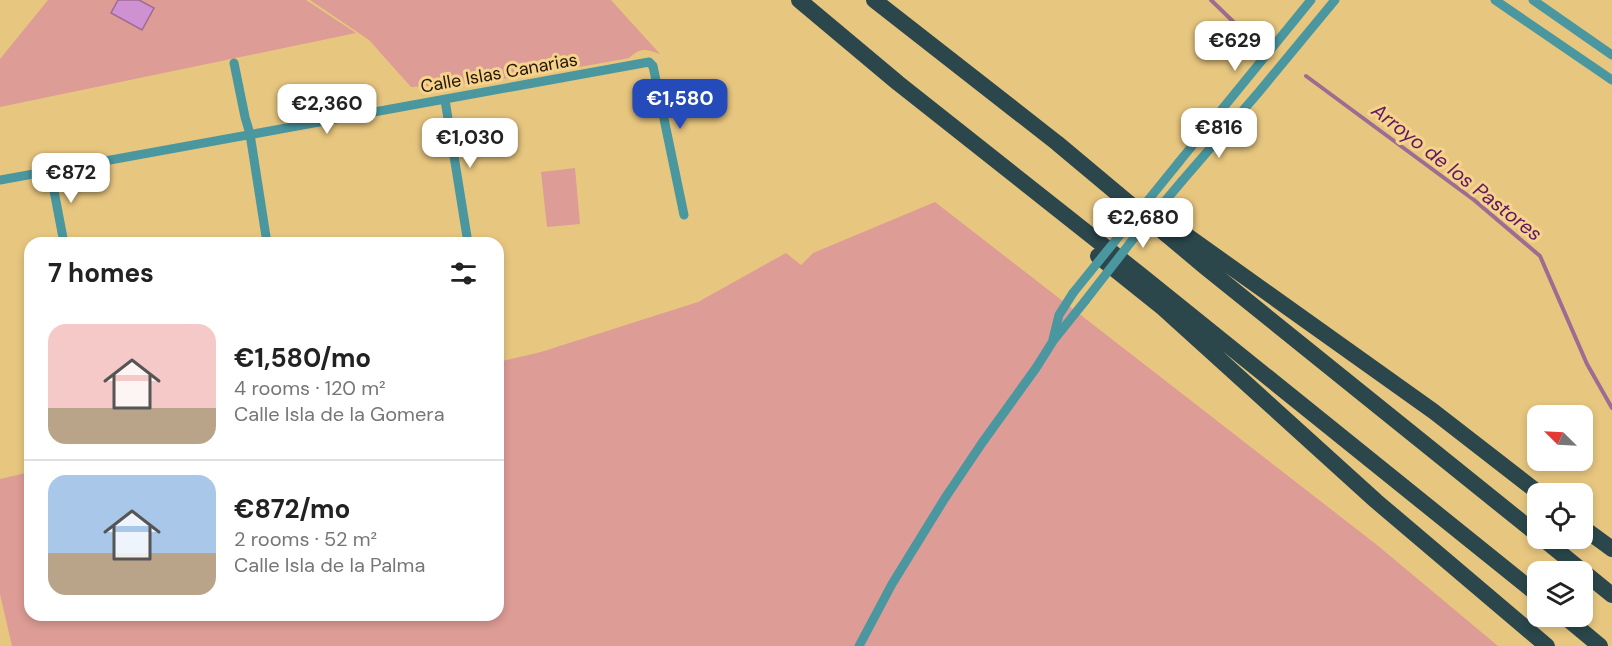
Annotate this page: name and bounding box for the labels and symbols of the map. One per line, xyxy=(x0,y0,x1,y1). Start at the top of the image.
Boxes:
pin: €629 xyxy=(1199,21,1271,72)
street label: Calle Islas Canarias xyxy=(419,47,579,99)
pin: €1,580 xyxy=(631,79,729,130)
pin: €2,360 xyxy=(278,84,376,135)
water label: Arroyo de los Pastores xyxy=(1366,97,1548,247)
pin: €816 xyxy=(1183,108,1255,159)
pin: €1,030 xyxy=(421,118,519,169)
pin: €872 xyxy=(35,153,107,204)
pin: €2,680 xyxy=(1094,198,1192,249)
north arrow xyxy=(1527,405,1593,471)

